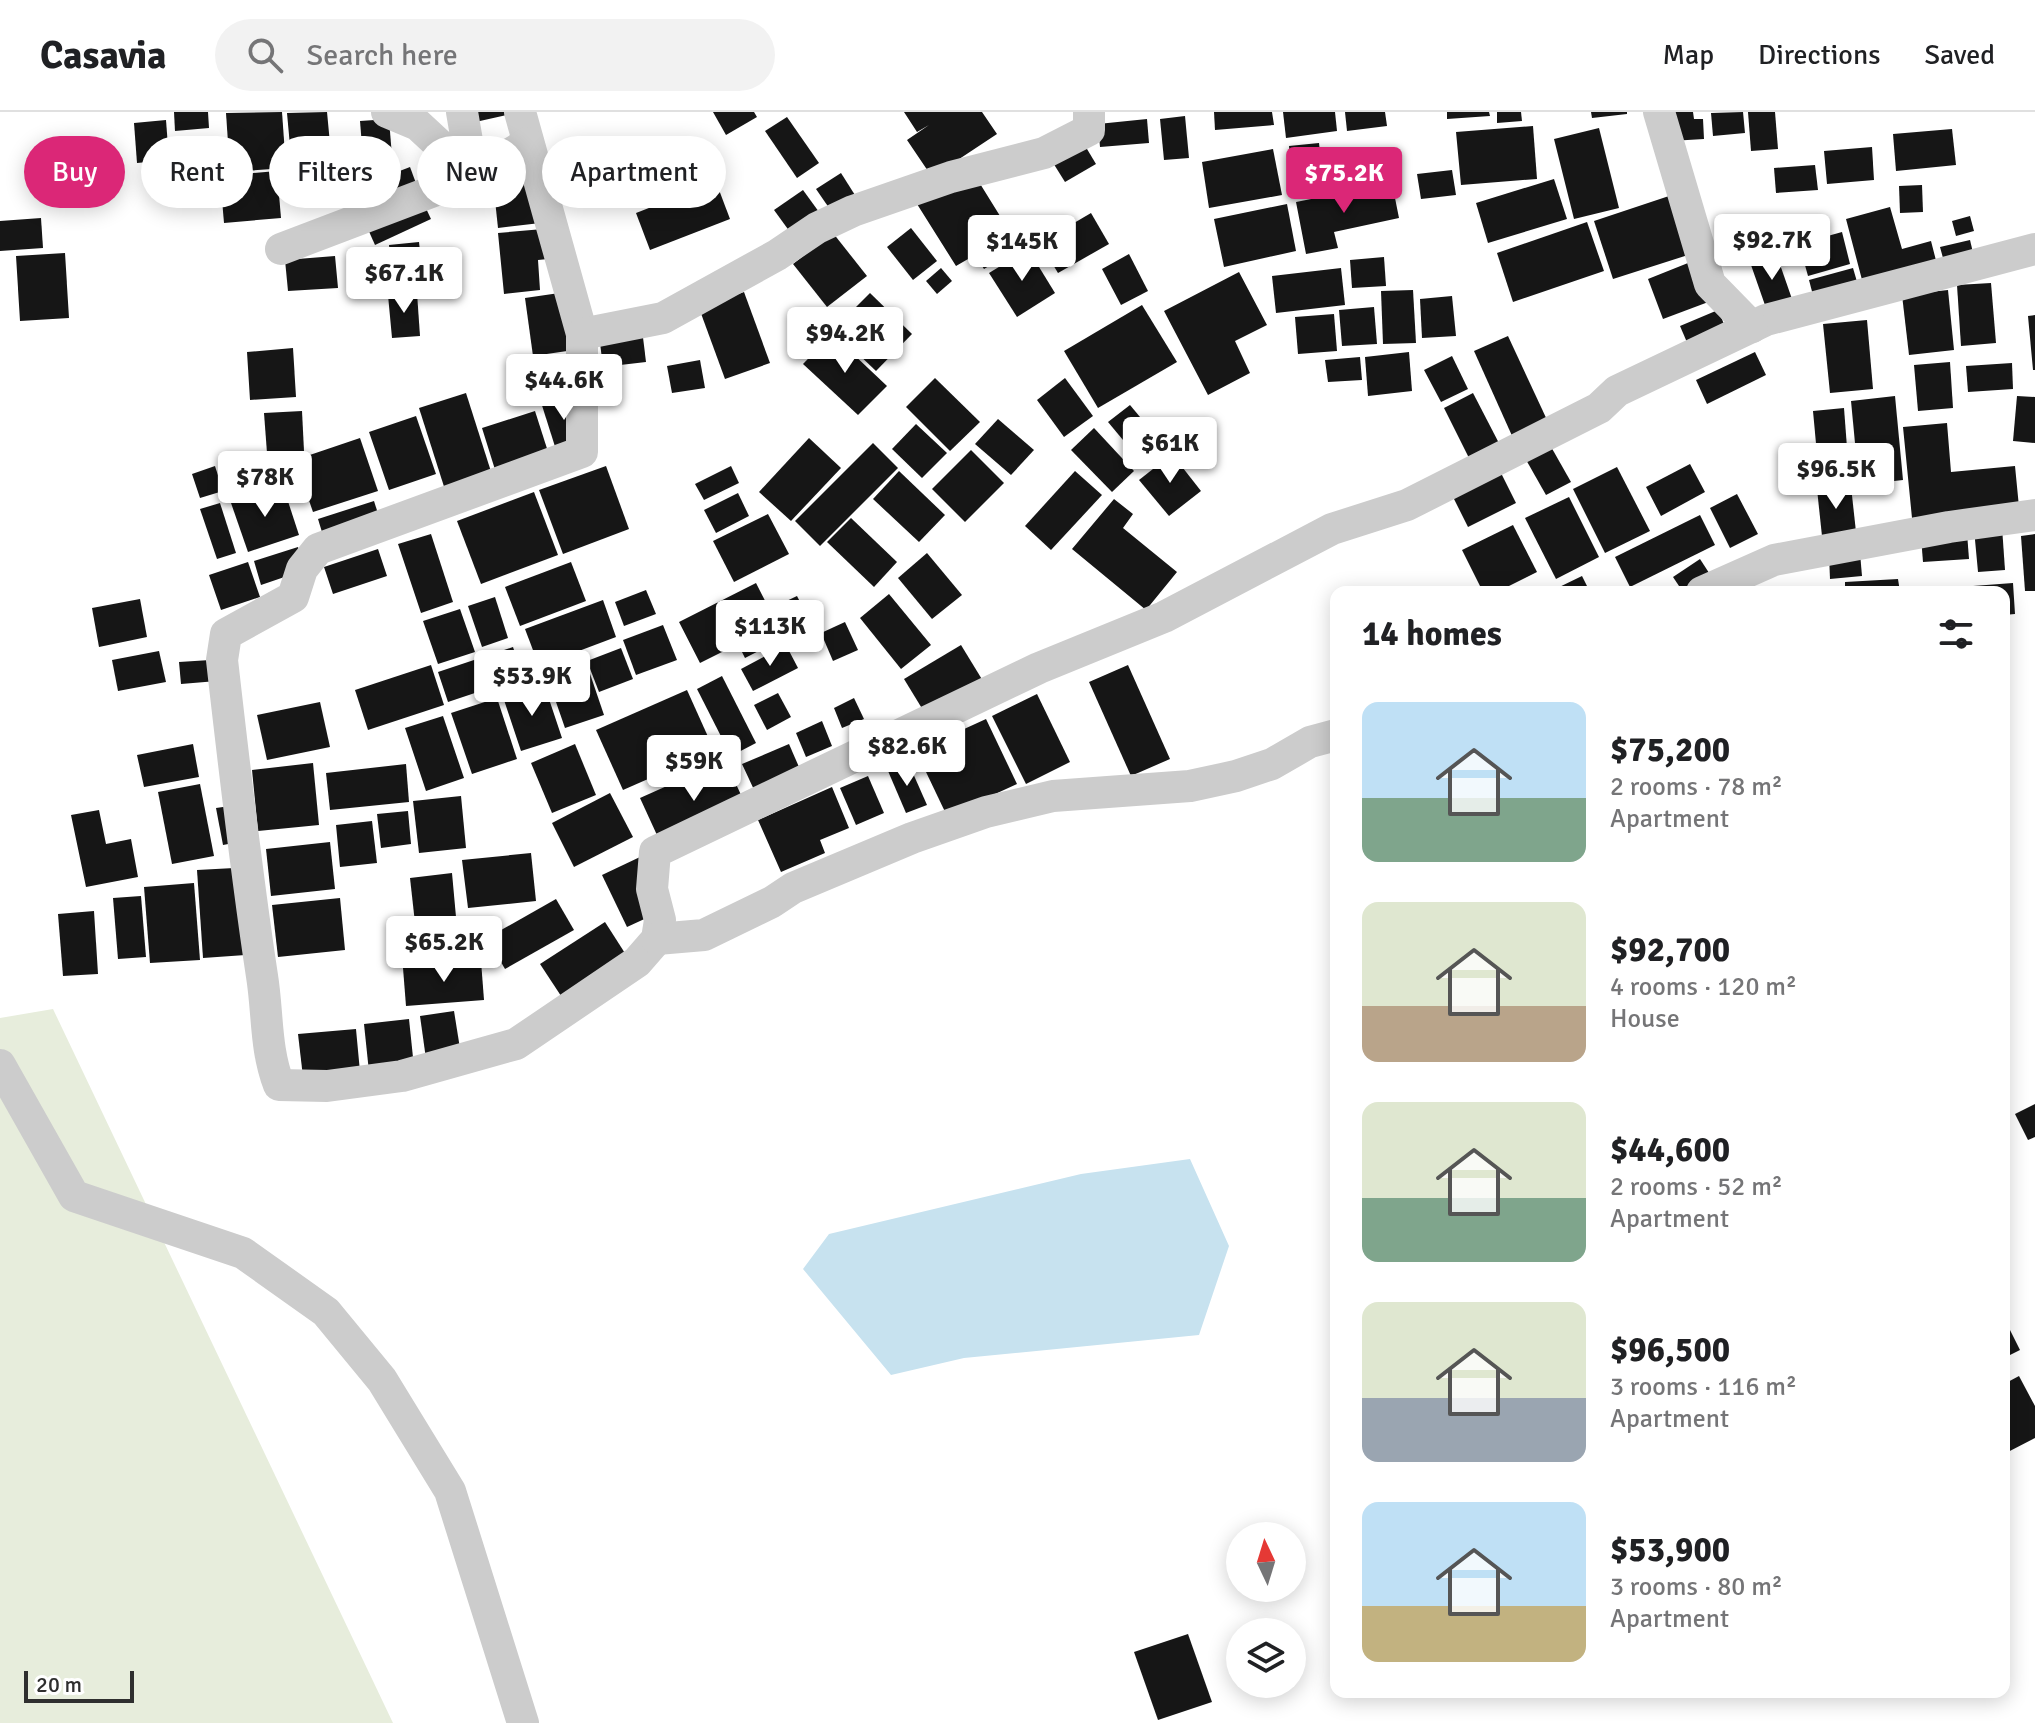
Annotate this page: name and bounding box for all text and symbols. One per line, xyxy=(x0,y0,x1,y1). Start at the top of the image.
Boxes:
search box xyxy=(215,19,775,91)
text: Casavia xyxy=(40,32,167,79)
icon: search xyxy=(243,33,287,77)
text: Search here xyxy=(307,37,458,74)
text: Map xyxy=(1662,38,1714,72)
text: Directions xyxy=(1758,38,1880,72)
text: Saved xyxy=(1924,38,1995,72)
chip: Buy xyxy=(24,136,125,208)
chip: Rent xyxy=(141,136,253,208)
chip: Filters xyxy=(269,136,401,208)
chip: New xyxy=(417,136,526,208)
chip: Apartment xyxy=(542,136,726,208)
pin: $75.2K xyxy=(1279,147,1409,215)
text: $75.2K xyxy=(1304,157,1384,189)
pin: $92.7K xyxy=(1707,214,1837,282)
pin: $145K xyxy=(966,215,1078,283)
text: $92.7K xyxy=(1732,224,1812,256)
text: $145K xyxy=(986,225,1058,257)
pin: $67.1K xyxy=(339,247,469,315)
text: $67.1K xyxy=(364,257,444,289)
pin: $94.2K xyxy=(780,307,910,375)
text: $94.2K xyxy=(805,317,885,349)
pin: $44.6K xyxy=(499,354,629,422)
text: $44.6K xyxy=(524,364,604,396)
pin: $61K xyxy=(1123,417,1217,485)
text: $61K xyxy=(1141,427,1199,459)
pin: $96.5K xyxy=(1771,443,1901,511)
pin: $78K xyxy=(218,451,312,519)
text: $96.5K xyxy=(1796,453,1876,485)
text: $78K xyxy=(236,461,294,493)
pin: $113K xyxy=(714,600,826,668)
text: $113K xyxy=(734,610,806,642)
icon: filters xyxy=(1934,612,1978,656)
text: 14 homes xyxy=(1362,613,1502,655)
pin: $53.9K xyxy=(467,650,597,718)
text: $53.9K xyxy=(492,660,572,692)
pin: $82.6K xyxy=(842,720,972,788)
text: $75,200 xyxy=(1610,729,1730,771)
text: $82.6K xyxy=(867,730,947,762)
icon: home xyxy=(1426,734,1522,830)
pin: $59K xyxy=(647,735,741,803)
text: $59K xyxy=(665,745,723,777)
text: 2 rooms · 78 m² xyxy=(1610,771,1783,803)
text: Apartment xyxy=(1610,803,1729,835)
pin: $65.2K xyxy=(379,916,509,984)
text: $65.2K xyxy=(404,926,484,958)
text: $92,700 xyxy=(1610,929,1730,971)
icon: home xyxy=(1426,934,1522,1030)
text: 4 rooms · 120 m² xyxy=(1610,971,1797,1003)
text: House xyxy=(1610,1003,1680,1035)
text: $44,600 xyxy=(1610,1129,1730,1171)
icon: home xyxy=(1426,1134,1522,1230)
text: 2 rooms · 52 m² xyxy=(1610,1171,1783,1203)
text: Apartment xyxy=(1610,1203,1729,1235)
text: $96,500 xyxy=(1610,1329,1730,1371)
icon: home xyxy=(1426,1334,1522,1430)
text: 3 rooms · 116 m² xyxy=(1610,1371,1797,1403)
text: Apartment xyxy=(1610,1403,1729,1435)
north arrow xyxy=(1226,1522,1306,1602)
map controls xyxy=(1226,1522,1306,1698)
text: $53,900 xyxy=(1610,1529,1730,1571)
icon: home xyxy=(1426,1534,1522,1630)
text: 3 rooms · 80 m² xyxy=(1610,1571,1783,1603)
text: Apartment xyxy=(1610,1603,1729,1635)
button: layers xyxy=(1226,1618,1306,1698)
scale bar xyxy=(24,1667,134,1703)
text: 20 m xyxy=(36,1671,82,1698)

